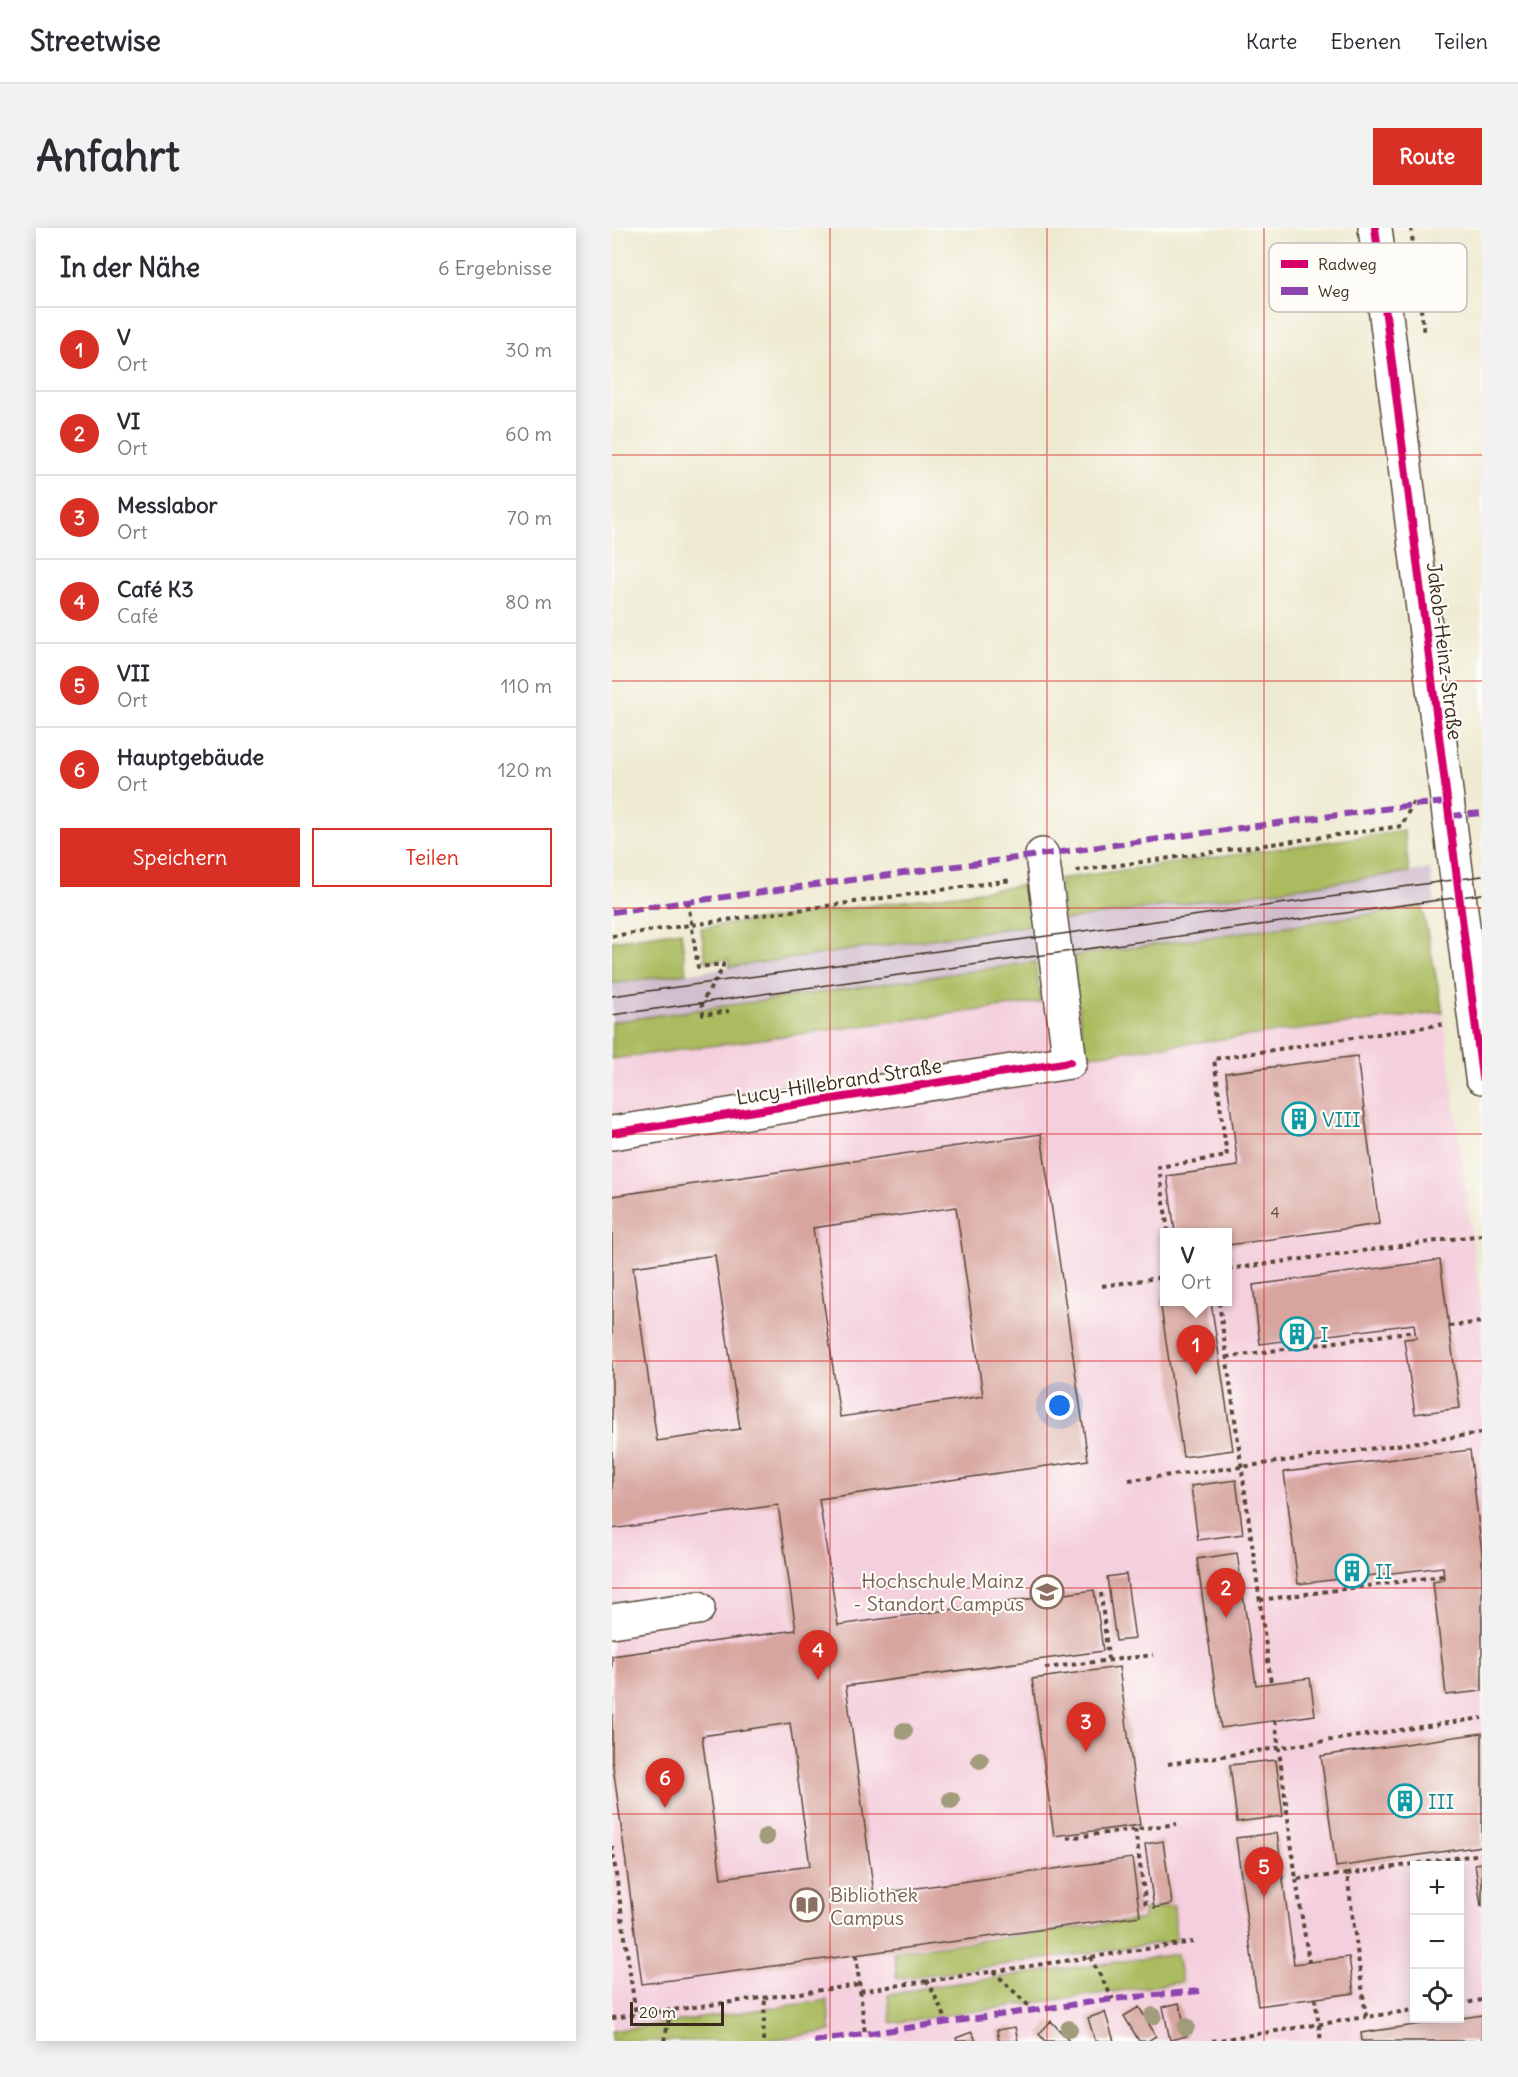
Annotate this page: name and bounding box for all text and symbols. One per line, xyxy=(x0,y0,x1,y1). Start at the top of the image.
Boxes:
text: Streetwise xyxy=(30,23,161,59)
text: Karte xyxy=(1246,28,1297,55)
text: Ebenen xyxy=(1330,28,1401,55)
text: Teilen xyxy=(1434,28,1488,55)
button: Route xyxy=(1373,128,1482,185)
text: Anfahrt xyxy=(36,130,180,182)
legend xyxy=(1269,243,1467,312)
text: In der Nähe xyxy=(60,251,200,284)
text: Radweg xyxy=(1318,254,1377,274)
text: 6 Ergebnisse xyxy=(438,255,552,280)
text: Weg xyxy=(1318,281,1350,301)
text: V xyxy=(117,323,131,351)
text: 1 xyxy=(76,337,83,362)
text: 30 m xyxy=(505,337,552,362)
text: Ort xyxy=(117,351,147,376)
text: VI xyxy=(117,407,140,435)
text: 2 xyxy=(74,421,85,446)
text: 60 m xyxy=(505,421,552,446)
text: Ort xyxy=(117,435,147,460)
text: Messlabor xyxy=(117,491,218,519)
text: 3 xyxy=(74,505,85,530)
text: 70 m xyxy=(507,505,552,530)
text: Ort xyxy=(117,519,147,544)
street label: Jakob-Heinz-Straße xyxy=(1422,561,1468,741)
text: Café K3 xyxy=(117,575,194,603)
text: 4 xyxy=(74,589,85,614)
text: 80 m xyxy=(505,589,552,614)
text: Café xyxy=(117,603,158,628)
text: VII xyxy=(117,659,150,687)
text: 5 xyxy=(74,673,85,698)
text: 110 m xyxy=(501,673,552,698)
text: Ort xyxy=(117,687,147,712)
text: Hauptgebäude xyxy=(117,743,264,771)
text: 6 xyxy=(74,757,85,782)
text: 120 m xyxy=(498,757,552,782)
text: Ort xyxy=(117,771,147,796)
button: Speichern xyxy=(60,828,300,887)
button: Teilen xyxy=(312,828,552,887)
street label: Lucy-Hillebrand Straße xyxy=(734,1052,944,1110)
building icon: VIII xyxy=(1281,1101,1317,1137)
place label: VIII xyxy=(1322,1107,1361,1132)
house number: 4 xyxy=(1270,1202,1280,1222)
popup xyxy=(1160,1228,1232,1306)
text: V xyxy=(1181,1241,1195,1269)
text: Ort xyxy=(1181,1269,1211,1294)
building icon: I xyxy=(1279,1316,1315,1352)
place label: I xyxy=(1320,1322,1329,1347)
pin: 1 xyxy=(1176,1326,1216,1375)
your location xyxy=(1045,1391,1074,1420)
building icon: II xyxy=(1334,1553,1370,1589)
place label: II xyxy=(1375,1559,1392,1584)
place label: Hochschule Mainz - Standort Campus xyxy=(853,1568,1024,1616)
pin: 2 xyxy=(1206,1568,1246,1618)
school or university icon: Hochschule Mainz - Standort Campus xyxy=(1029,1574,1065,1610)
pin: 4 xyxy=(798,1630,838,1680)
pin: 3 xyxy=(1066,1702,1106,1752)
pin: 6 xyxy=(646,1758,684,1808)
building icon: III xyxy=(1387,1783,1423,1819)
place label: III xyxy=(1428,1789,1454,1814)
pin: 5 xyxy=(1244,1848,1284,1897)
map controls xyxy=(1410,1861,1464,2023)
button: + xyxy=(1410,1861,1464,1915)
place label: Bibliothek Campus xyxy=(830,1882,918,1930)
library icon: Bibliothek Campus xyxy=(789,1887,825,1923)
button: − xyxy=(1410,1915,1464,1969)
button: locate xyxy=(1410,1969,1464,2023)
scale bar xyxy=(630,1999,724,2026)
text: 20 m xyxy=(639,2002,676,2022)

